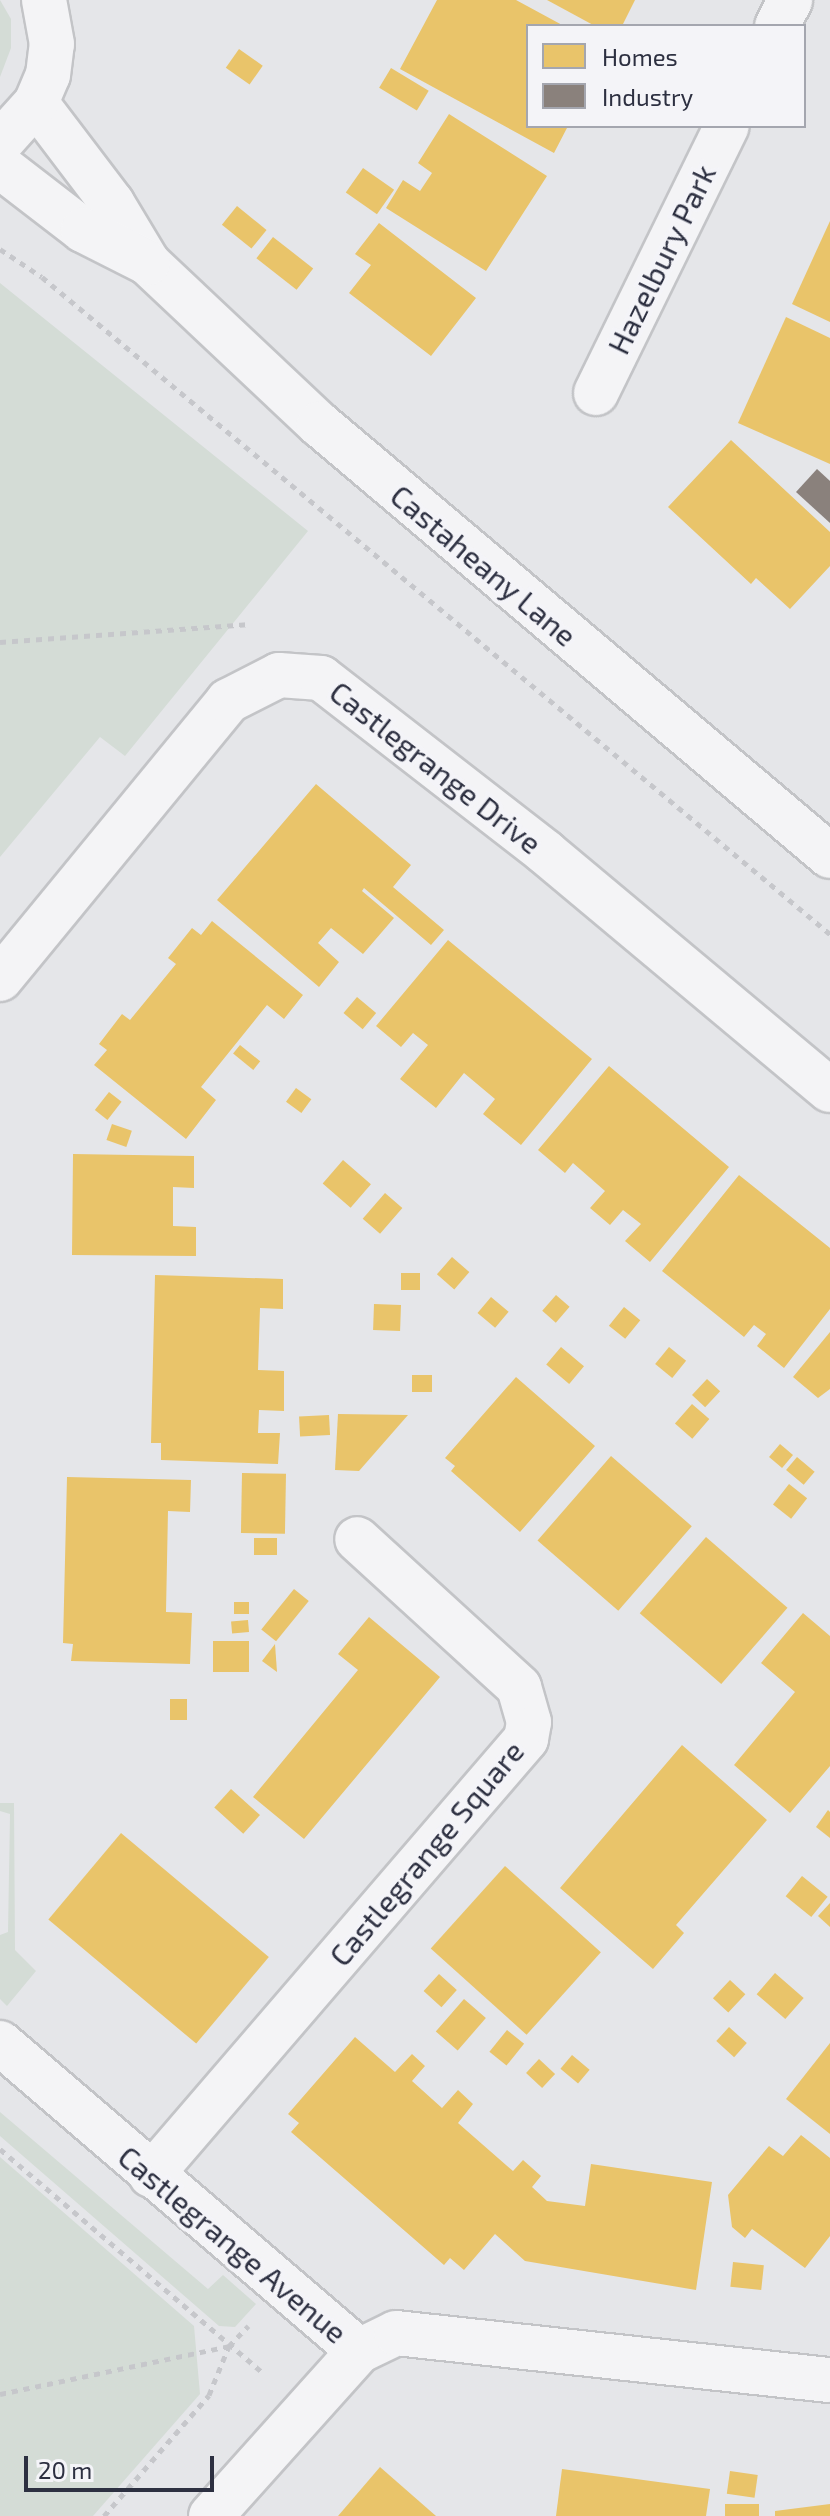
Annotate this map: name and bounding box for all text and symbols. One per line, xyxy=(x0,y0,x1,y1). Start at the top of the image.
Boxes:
legend xyxy=(526,24,806,128)
text: Homes xyxy=(602,42,678,71)
text: Industry xyxy=(602,82,693,111)
street label: Hazelbury Park xyxy=(599,158,723,360)
street label: Castaheany Lane xyxy=(384,477,584,653)
street label: Castlegrange Drive xyxy=(323,673,549,861)
street label: Castlegrange Square xyxy=(321,1733,531,1973)
street label: Castlegrange Avenue xyxy=(111,2138,355,2350)
scale bar xyxy=(28,2440,218,2490)
text: 20 m xyxy=(38,2455,92,2484)

